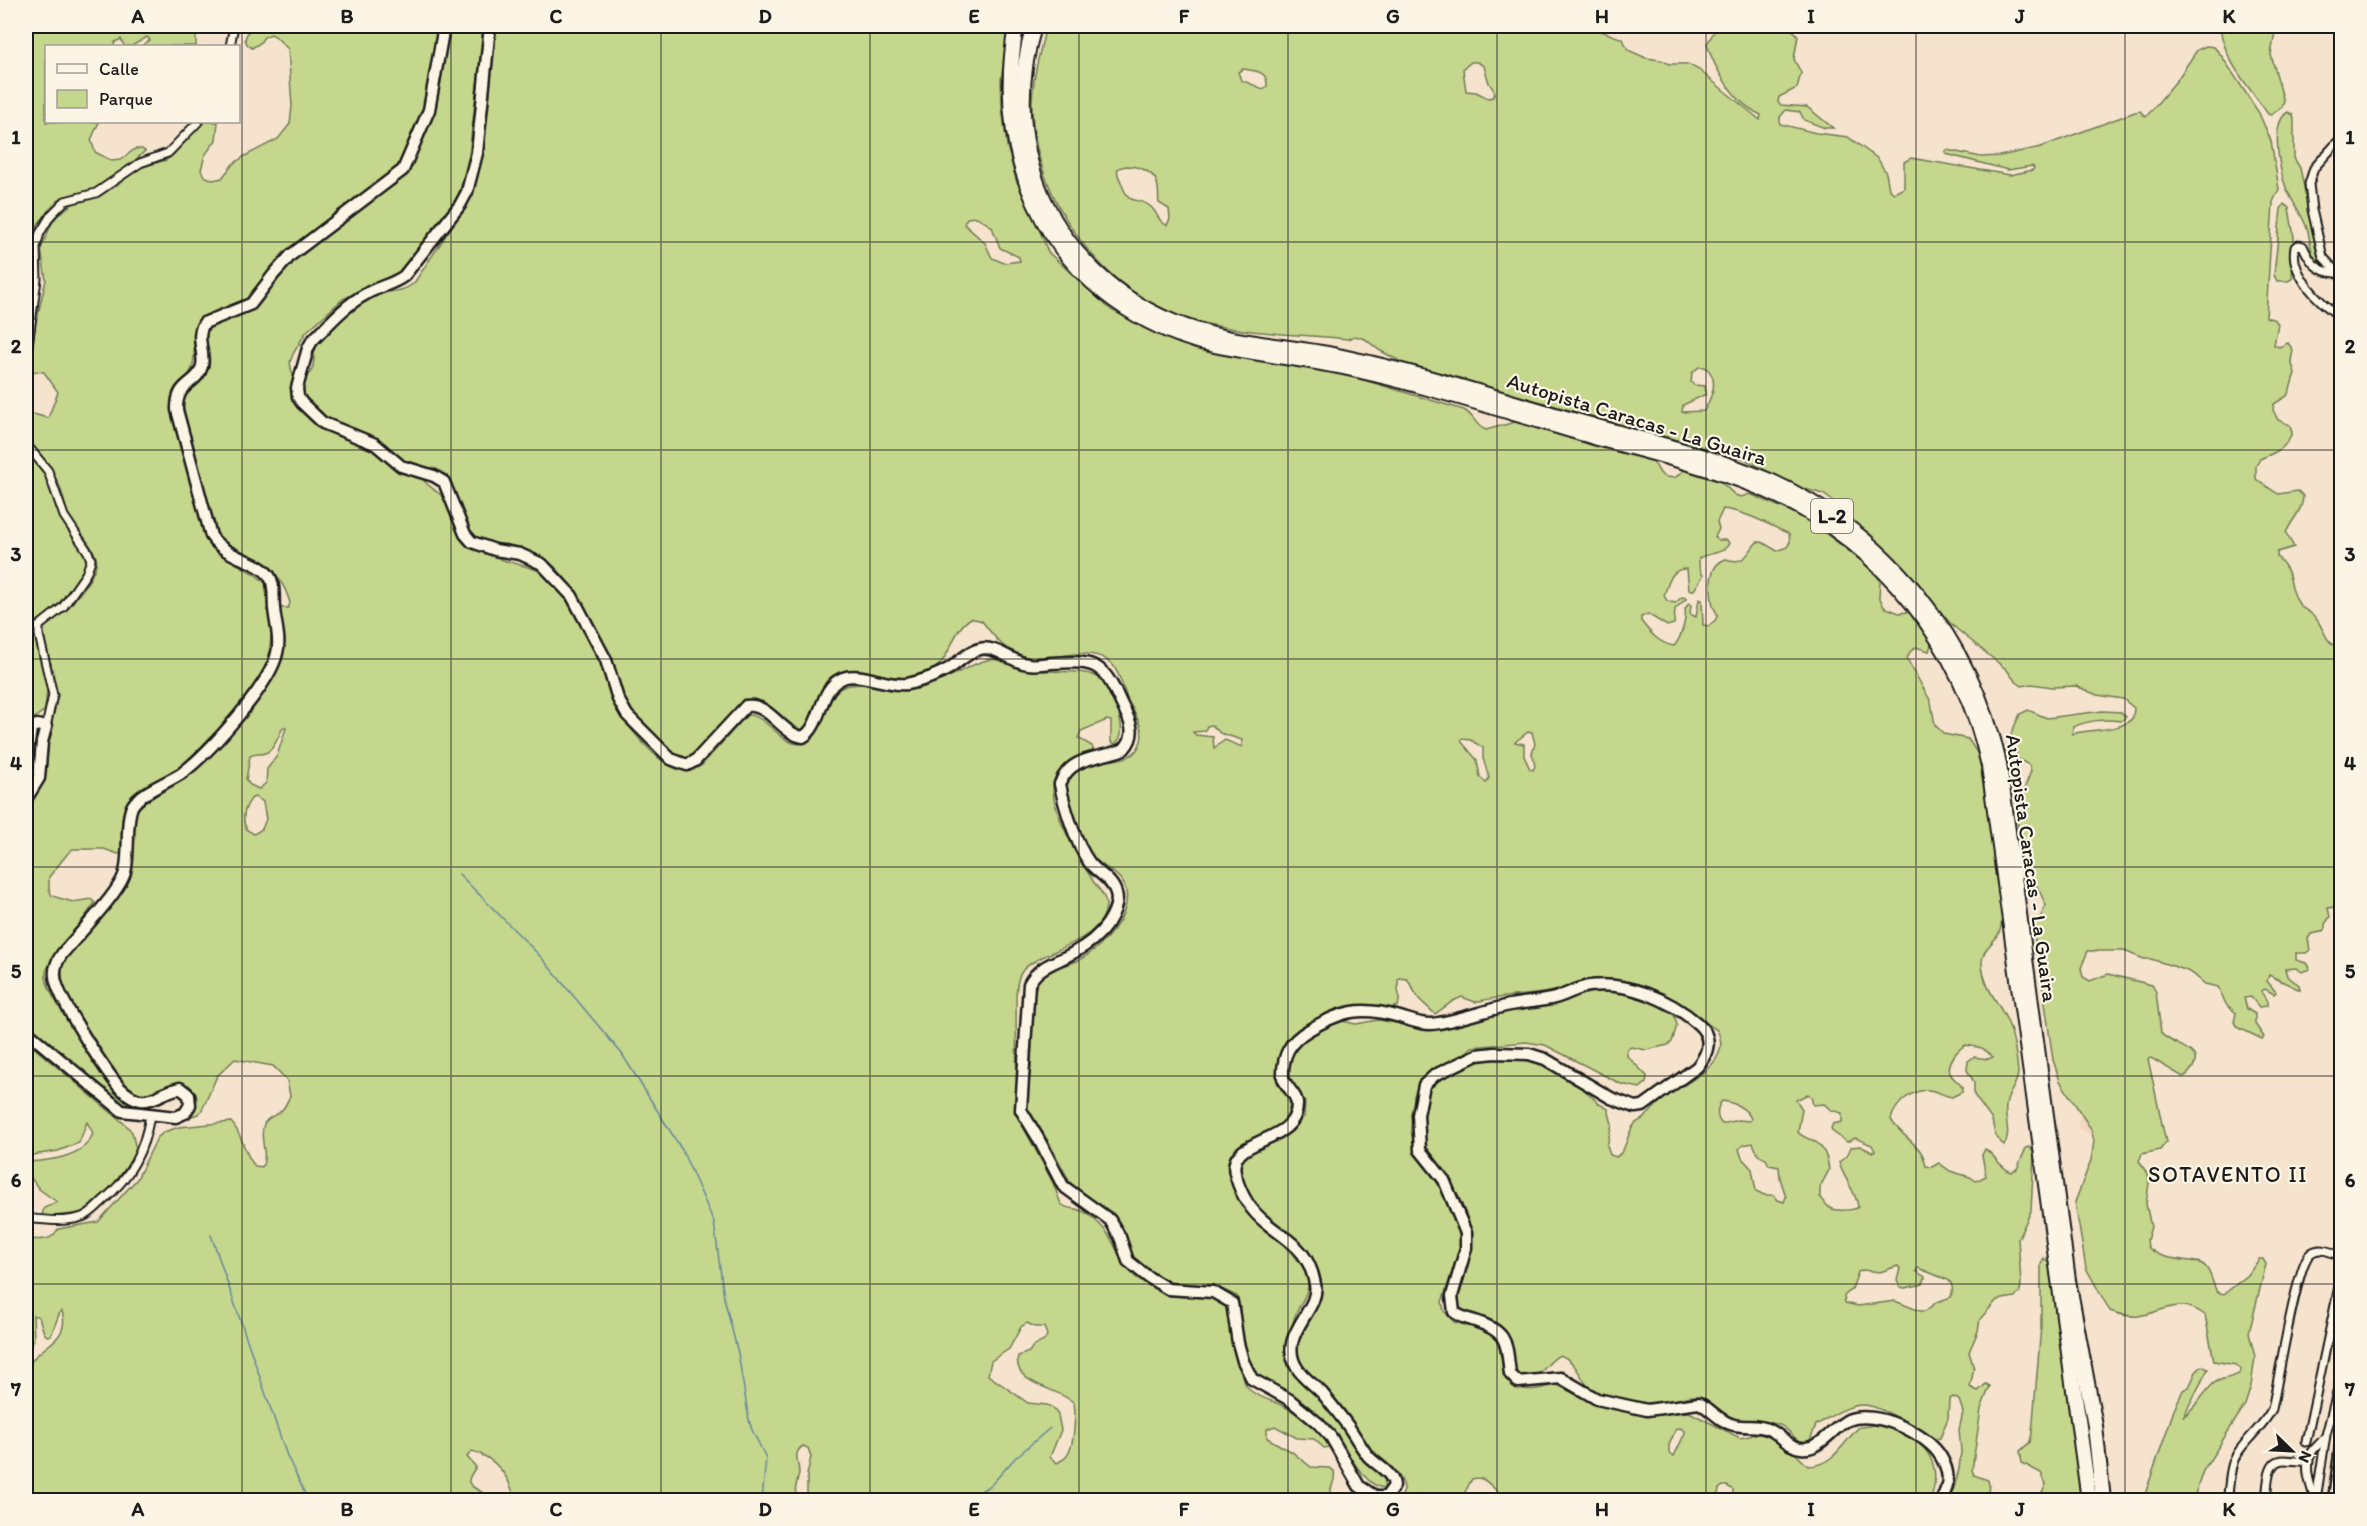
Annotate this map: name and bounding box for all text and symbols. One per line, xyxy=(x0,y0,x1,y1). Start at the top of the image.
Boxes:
text: A xyxy=(131,4,145,28)
text: B xyxy=(341,4,354,28)
text: C xyxy=(550,4,563,28)
text: D xyxy=(758,4,772,28)
text: E xyxy=(968,4,980,28)
text: F xyxy=(1179,4,1190,28)
text: G xyxy=(1386,4,1400,28)
text: H xyxy=(1595,4,1609,28)
text: I xyxy=(1807,4,1815,28)
text: J xyxy=(2014,4,2025,28)
text: K xyxy=(2223,4,2237,28)
legend xyxy=(45,45,240,123)
text: Calle xyxy=(99,58,139,80)
text: Parque xyxy=(99,88,153,110)
text: 1 xyxy=(11,125,21,149)
text: 1 xyxy=(2345,125,2355,149)
text: 2 xyxy=(11,334,22,358)
text: 2 xyxy=(2345,334,2356,358)
street label: Autopista Caracas - La Guaira xyxy=(1504,368,1770,470)
road number: L-2 xyxy=(1811,499,1853,533)
text: 3 xyxy=(11,542,22,566)
text: 3 xyxy=(2345,542,2356,566)
street label: Autopista Caracas - La Guaira xyxy=(2001,732,2063,1004)
text: 4 xyxy=(10,751,22,775)
text: 4 xyxy=(2344,751,2356,775)
text: 5 xyxy=(11,959,22,983)
text: 5 xyxy=(2345,959,2356,983)
district label: SOTAVENTO II xyxy=(2148,1161,2308,1188)
text: 6 xyxy=(11,1168,22,1192)
text: 6 xyxy=(2345,1168,2356,1192)
text: 7 xyxy=(10,1377,21,1401)
text: 7 xyxy=(2344,1377,2355,1401)
north arrow xyxy=(2262,1421,2322,1481)
text: N xyxy=(2294,1448,2316,1466)
text: A xyxy=(131,1497,145,1521)
text: B xyxy=(341,1497,354,1521)
text: C xyxy=(550,1497,563,1521)
text: D xyxy=(758,1497,772,1521)
text: E xyxy=(968,1497,980,1521)
text: F xyxy=(1179,1497,1190,1521)
text: G xyxy=(1386,1497,1400,1521)
text: H xyxy=(1595,1497,1609,1521)
text: I xyxy=(1807,1497,1815,1521)
text: J xyxy=(2014,1497,2025,1521)
text: K xyxy=(2223,1497,2237,1521)

